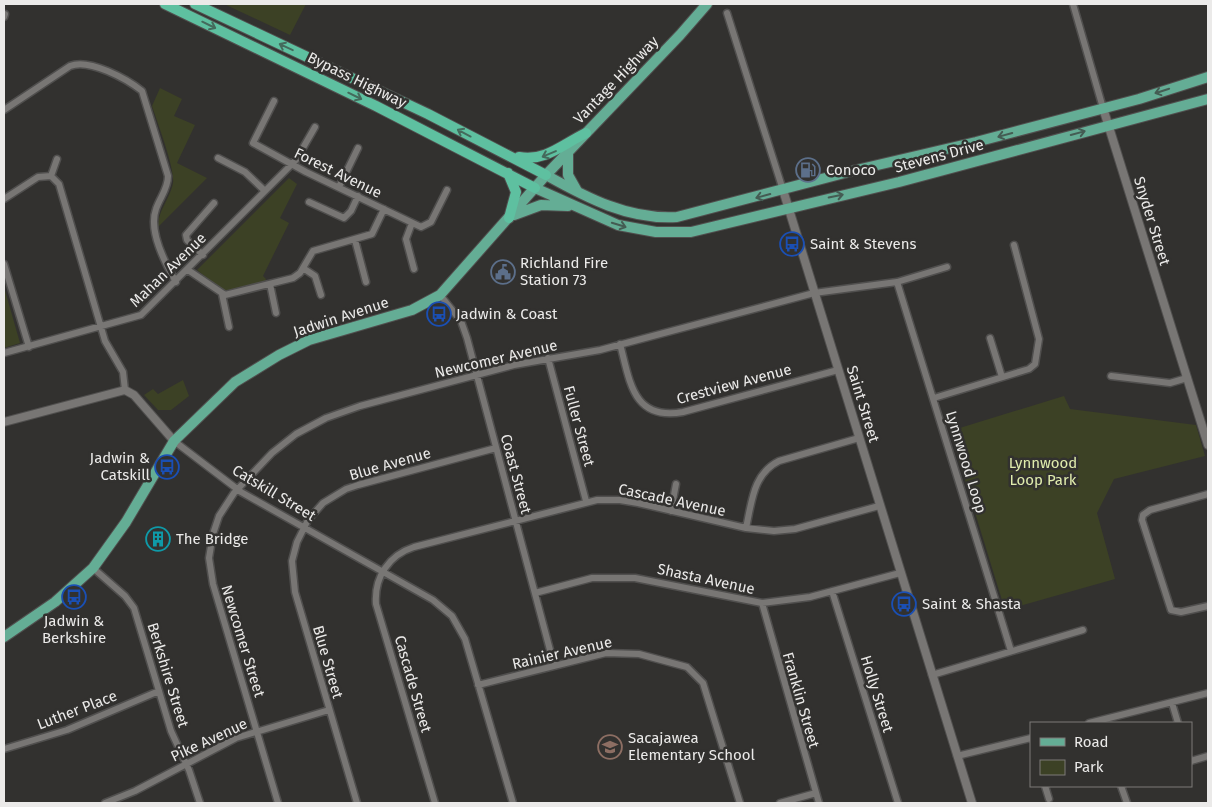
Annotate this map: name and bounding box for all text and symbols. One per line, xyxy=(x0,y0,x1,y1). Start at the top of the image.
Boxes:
one-way arrow xyxy=(201,21,216,30)
street label: Vantage Highway xyxy=(570,32,663,127)
one-way arrow xyxy=(279,42,294,52)
street label: Bypass Highway xyxy=(305,48,410,112)
one-way arrow xyxy=(1154,87,1170,97)
one-way arrow xyxy=(347,91,362,101)
one-way arrow xyxy=(1069,127,1085,137)
one-way arrow xyxy=(457,128,472,137)
one-way arrow xyxy=(998,130,1014,140)
street label: Stevens Drive xyxy=(892,135,986,177)
street label: Forest Avenue xyxy=(291,144,385,202)
one-way arrow xyxy=(542,149,557,159)
fuel station icon: Conoco xyxy=(795,157,821,183)
place label: Conoco xyxy=(826,161,876,179)
street label: Snyder Street xyxy=(1130,174,1174,268)
one-way arrow xyxy=(755,191,771,201)
one-way arrow xyxy=(827,191,843,200)
one-way arrow xyxy=(610,221,626,231)
street label: Mahan Avenue xyxy=(126,229,210,311)
bus stop icon: Saint & Stevens xyxy=(779,231,805,257)
place label: Saint & Stevens xyxy=(810,235,916,253)
place label: Richland Fire Station 73 xyxy=(520,254,608,289)
public building icon: Richland Fire Station 73 xyxy=(490,259,516,285)
street label: Jadwin Avenue xyxy=(291,293,391,341)
bus stop icon: Jadwin & Coast xyxy=(426,301,452,327)
place label: Jadwin & Coast xyxy=(456,305,558,323)
street label: Newcomer Avenue xyxy=(433,336,559,382)
street label: Crestview Avenue xyxy=(675,360,793,408)
street label: Saint Street xyxy=(843,363,883,445)
street label: Fuller Street xyxy=(560,384,599,469)
street label: Lynnwood Loop xyxy=(942,409,990,515)
street label: Coast Street xyxy=(497,432,535,516)
street label: Blue Avenue xyxy=(347,444,433,484)
place label: Jadwin & Catskill xyxy=(90,449,151,484)
bus stop icon: Jadwin & Catskill xyxy=(154,454,180,480)
park label: Lynnwood Loop Park xyxy=(1009,454,1077,489)
street label: Catskill Street xyxy=(229,461,320,525)
street label: Cascade Avenue xyxy=(617,480,727,520)
building icon: The Bridge xyxy=(145,526,171,552)
place label: The Bridge xyxy=(176,530,249,548)
street label: Shasta Avenue xyxy=(656,560,756,598)
street label: Newcomer Street xyxy=(217,583,269,700)
bus stop icon: Jadwin & Berkshire xyxy=(61,584,87,610)
bus stop icon: Saint & Shasta xyxy=(891,591,917,617)
place label: Saint & Shasta xyxy=(922,595,1021,613)
place label: Jadwin & Berkshire xyxy=(42,612,106,647)
street label: Berkshire Street xyxy=(143,620,193,730)
street label: Blue Street xyxy=(309,623,347,701)
street label: Cascade Street xyxy=(391,633,436,735)
street label: Rainier Avenue xyxy=(510,633,614,673)
street label: Franklin Street xyxy=(779,650,823,751)
street label: Holly Street xyxy=(857,653,897,735)
street label: Luther Place xyxy=(34,687,120,733)
street label: Pike Avenue xyxy=(168,714,250,766)
legend xyxy=(1030,722,1192,787)
place label: Sacajawea Elementary School xyxy=(628,729,756,764)
text: Road xyxy=(1074,733,1109,751)
school or university icon: Sacajawea Elementary School xyxy=(597,734,623,760)
text: Park xyxy=(1074,758,1104,776)

